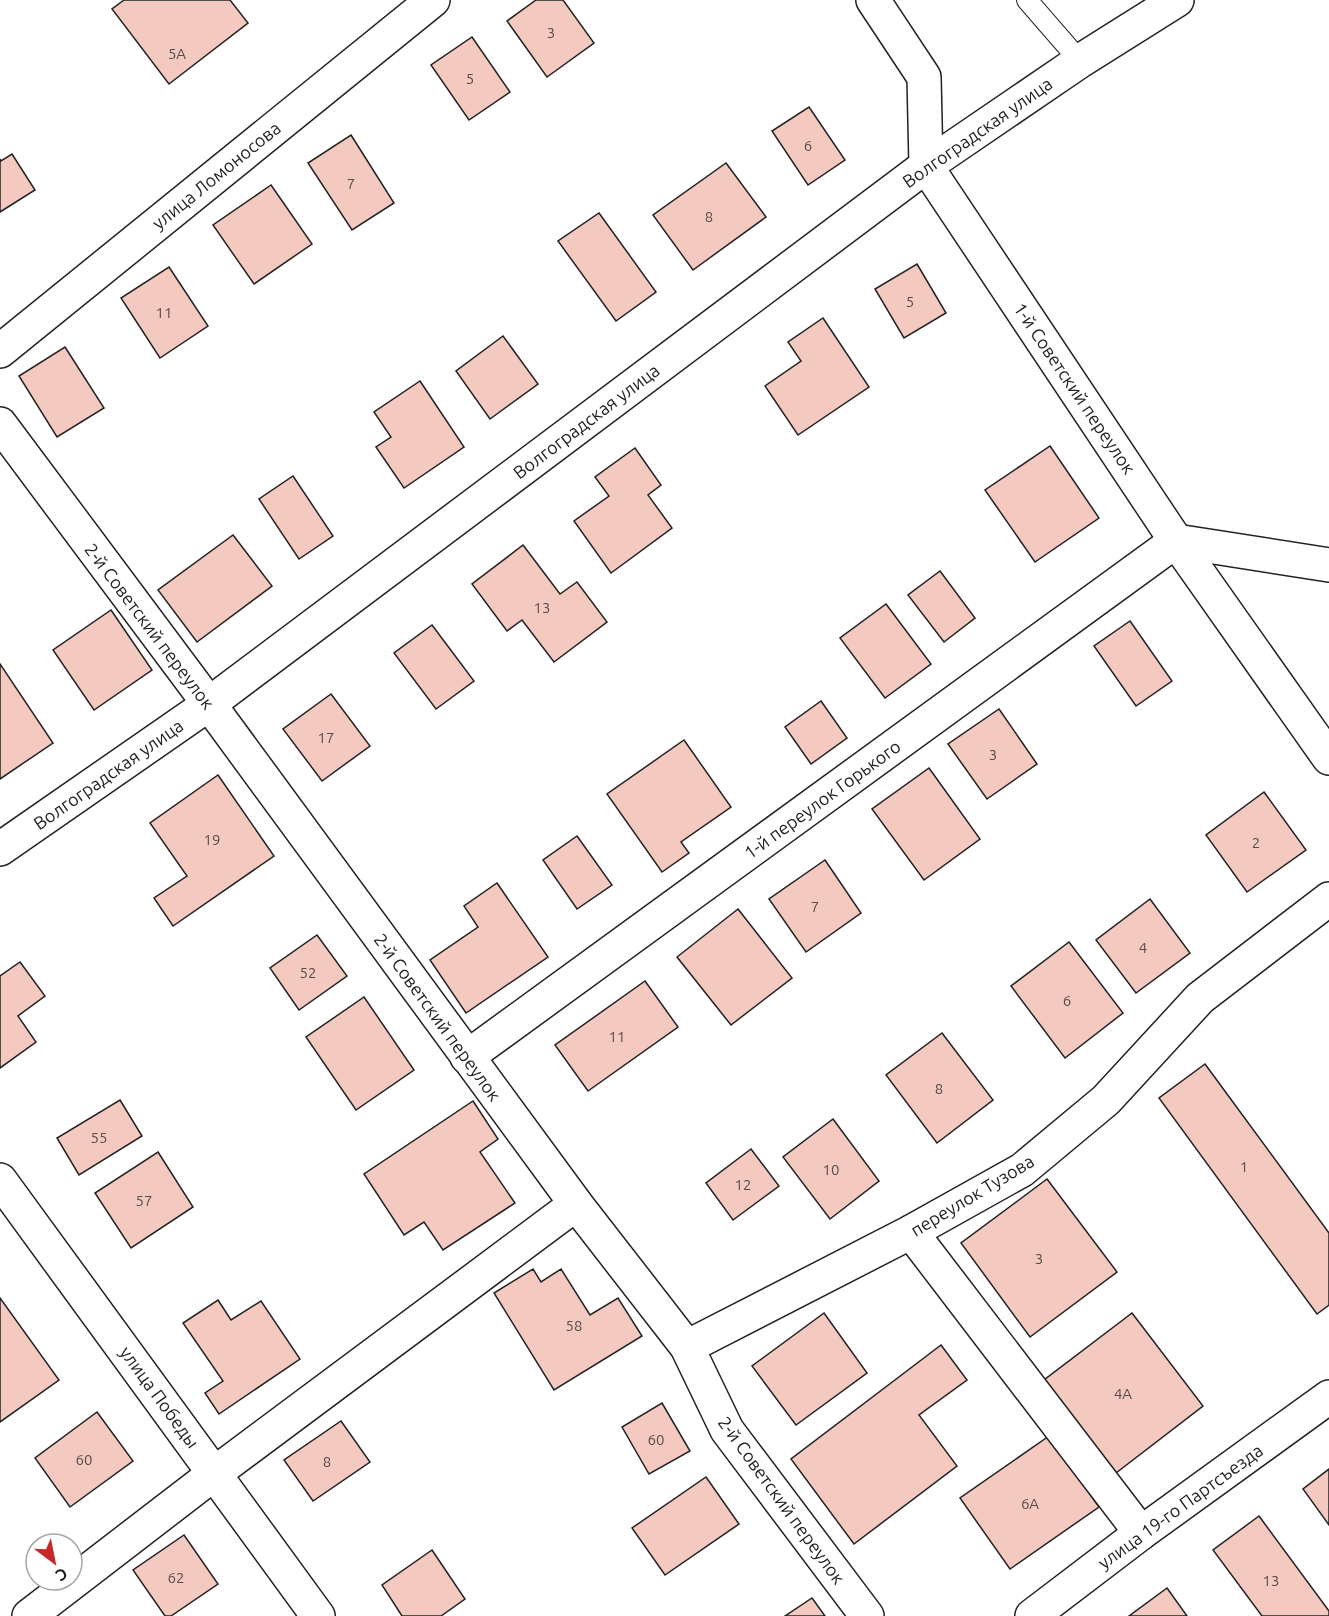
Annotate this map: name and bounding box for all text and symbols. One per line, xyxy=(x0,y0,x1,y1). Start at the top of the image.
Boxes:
house number: 3 xyxy=(547,24,555,41)
house number: 5А xyxy=(168,45,186,62)
house number: 5 xyxy=(466,70,474,87)
street label: Волгоградская улица xyxy=(898,73,1056,191)
street label: улица Ломоносова xyxy=(148,117,284,233)
house number: 6 xyxy=(804,137,812,154)
house number: 7 xyxy=(347,175,355,192)
house number: 8 xyxy=(705,208,713,225)
house number: 5 xyxy=(906,293,914,310)
street label: 1-й Советский переулок xyxy=(1010,299,1140,477)
house number: 11 xyxy=(156,304,172,321)
street label: Волгоградская улица xyxy=(509,360,663,482)
street label: 2-й Советский переулок xyxy=(81,539,219,713)
house number: 13 xyxy=(534,599,550,616)
street label: Волгоградская улица xyxy=(29,715,187,833)
house number: 17 xyxy=(318,729,334,746)
street label: 1-й переулок Горького xyxy=(740,736,904,862)
house number: 3 xyxy=(989,746,997,763)
house number: 19 xyxy=(204,831,220,848)
house number: 2 xyxy=(1252,834,1260,851)
house number: 7 xyxy=(811,898,819,915)
street label: 2-й Советский переулок xyxy=(371,929,505,1105)
house number: 4 xyxy=(1139,939,1147,956)
house number: 52 xyxy=(300,964,316,981)
house number: 6 xyxy=(1063,992,1071,1009)
house number: 11 xyxy=(609,1028,625,1045)
house number: 8 xyxy=(935,1080,943,1097)
house number: 55 xyxy=(91,1129,107,1146)
street label: переулок Тузова xyxy=(907,1150,1037,1240)
house number: 1 xyxy=(1240,1158,1248,1175)
house number: 10 xyxy=(823,1161,839,1178)
house number: 12 xyxy=(735,1176,751,1193)
house number: 57 xyxy=(136,1192,152,1209)
house number: 3 xyxy=(1035,1250,1043,1267)
house number: 58 xyxy=(566,1317,582,1334)
street label: улица Победы xyxy=(116,1342,204,1452)
house number: 4А xyxy=(1114,1385,1132,1402)
street label: 2-й Советский переулок xyxy=(715,1412,849,1588)
house number: 60 xyxy=(648,1431,664,1448)
street label: улица 19-го Партсъезда xyxy=(1094,1440,1266,1572)
house number: 60 xyxy=(76,1451,92,1468)
house number: 8 xyxy=(323,1453,331,1470)
house number: 6А xyxy=(1021,1495,1039,1512)
north arrow xyxy=(24,1532,84,1592)
text: С xyxy=(53,1564,71,1585)
house number: 62 xyxy=(168,1569,184,1586)
house number: 13 xyxy=(1263,1572,1279,1589)

